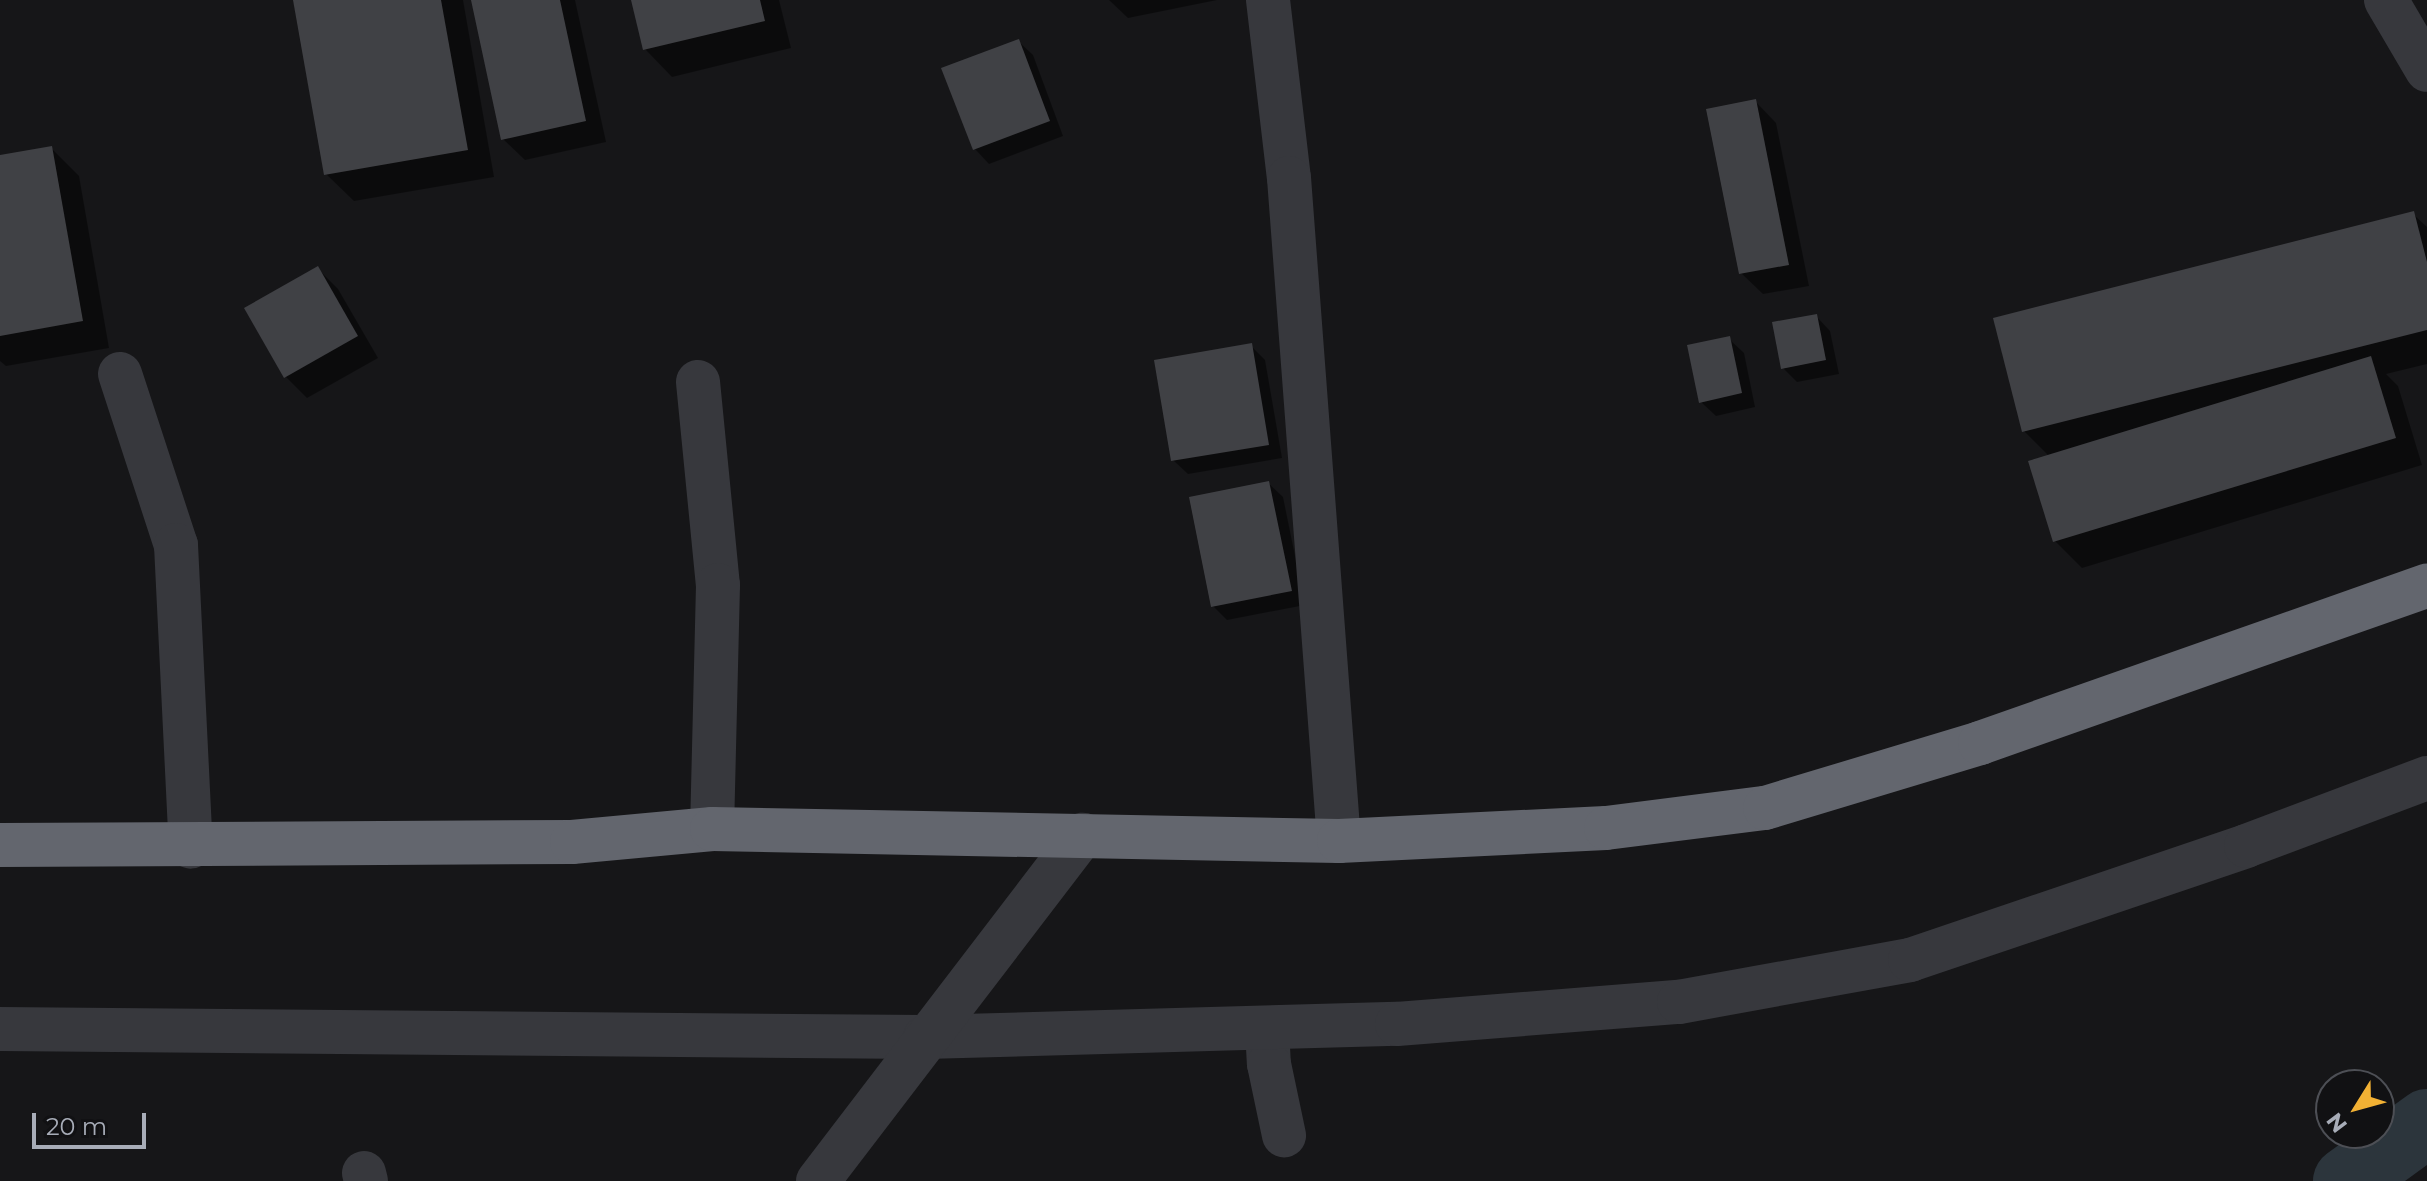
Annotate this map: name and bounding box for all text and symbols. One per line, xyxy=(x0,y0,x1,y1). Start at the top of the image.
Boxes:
north arrow xyxy=(2315,1069,2395,1149)
scale bar xyxy=(36,1097,150,1147)
text: N xyxy=(2321,1107,2353,1138)
text: 20 m xyxy=(46,1112,107,1141)

